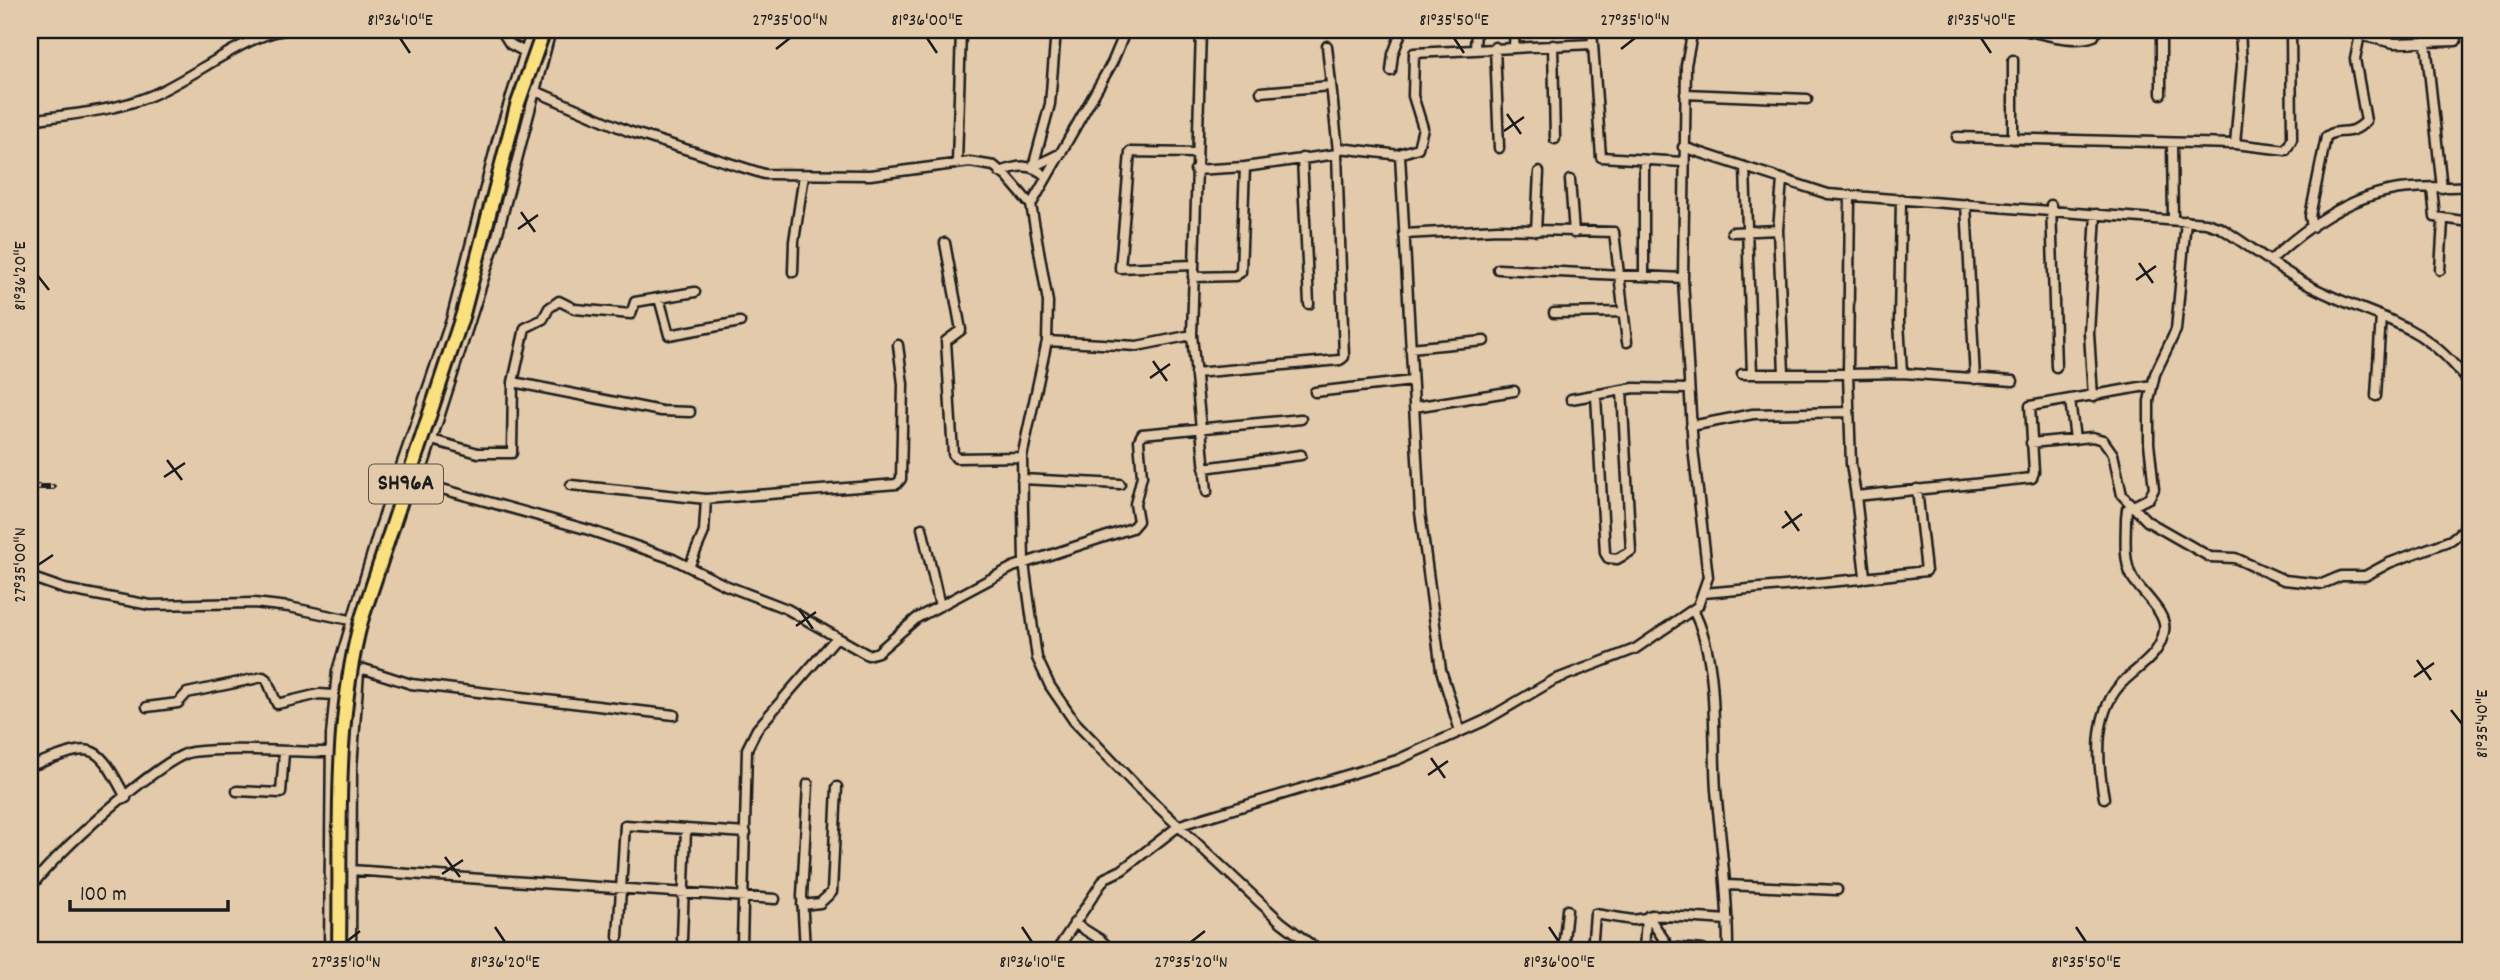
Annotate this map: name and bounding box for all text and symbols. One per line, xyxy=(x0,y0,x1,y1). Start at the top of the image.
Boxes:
text: 81°36'10"E xyxy=(367,9,433,34)
text: 27°35'00"N xyxy=(752,9,828,34)
text: 81°36'00"E xyxy=(891,9,963,34)
text: 81°35'50"E xyxy=(1419,9,1489,34)
text: 27°35'10"N xyxy=(1600,9,1670,34)
text: 81°35'40"E xyxy=(1947,9,2015,34)
text: 81°36'20"E xyxy=(9,241,34,311)
road number: SH96A xyxy=(369,464,443,504)
text: 27°35'00"N xyxy=(9,527,34,603)
text: 81°35'40"E xyxy=(2471,690,2496,758)
scale bar xyxy=(70,868,228,912)
text: 100 m xyxy=(80,881,127,911)
text: 27°35'10"N xyxy=(311,951,381,976)
text: 81°36'20"E xyxy=(470,951,540,976)
text: 81°36'10"E xyxy=(999,951,1065,976)
text: 27°35'20"N xyxy=(1154,951,1228,976)
text: 81°36'00"E xyxy=(1523,951,1595,976)
text: 81°35'50"E xyxy=(2051,951,2121,976)

